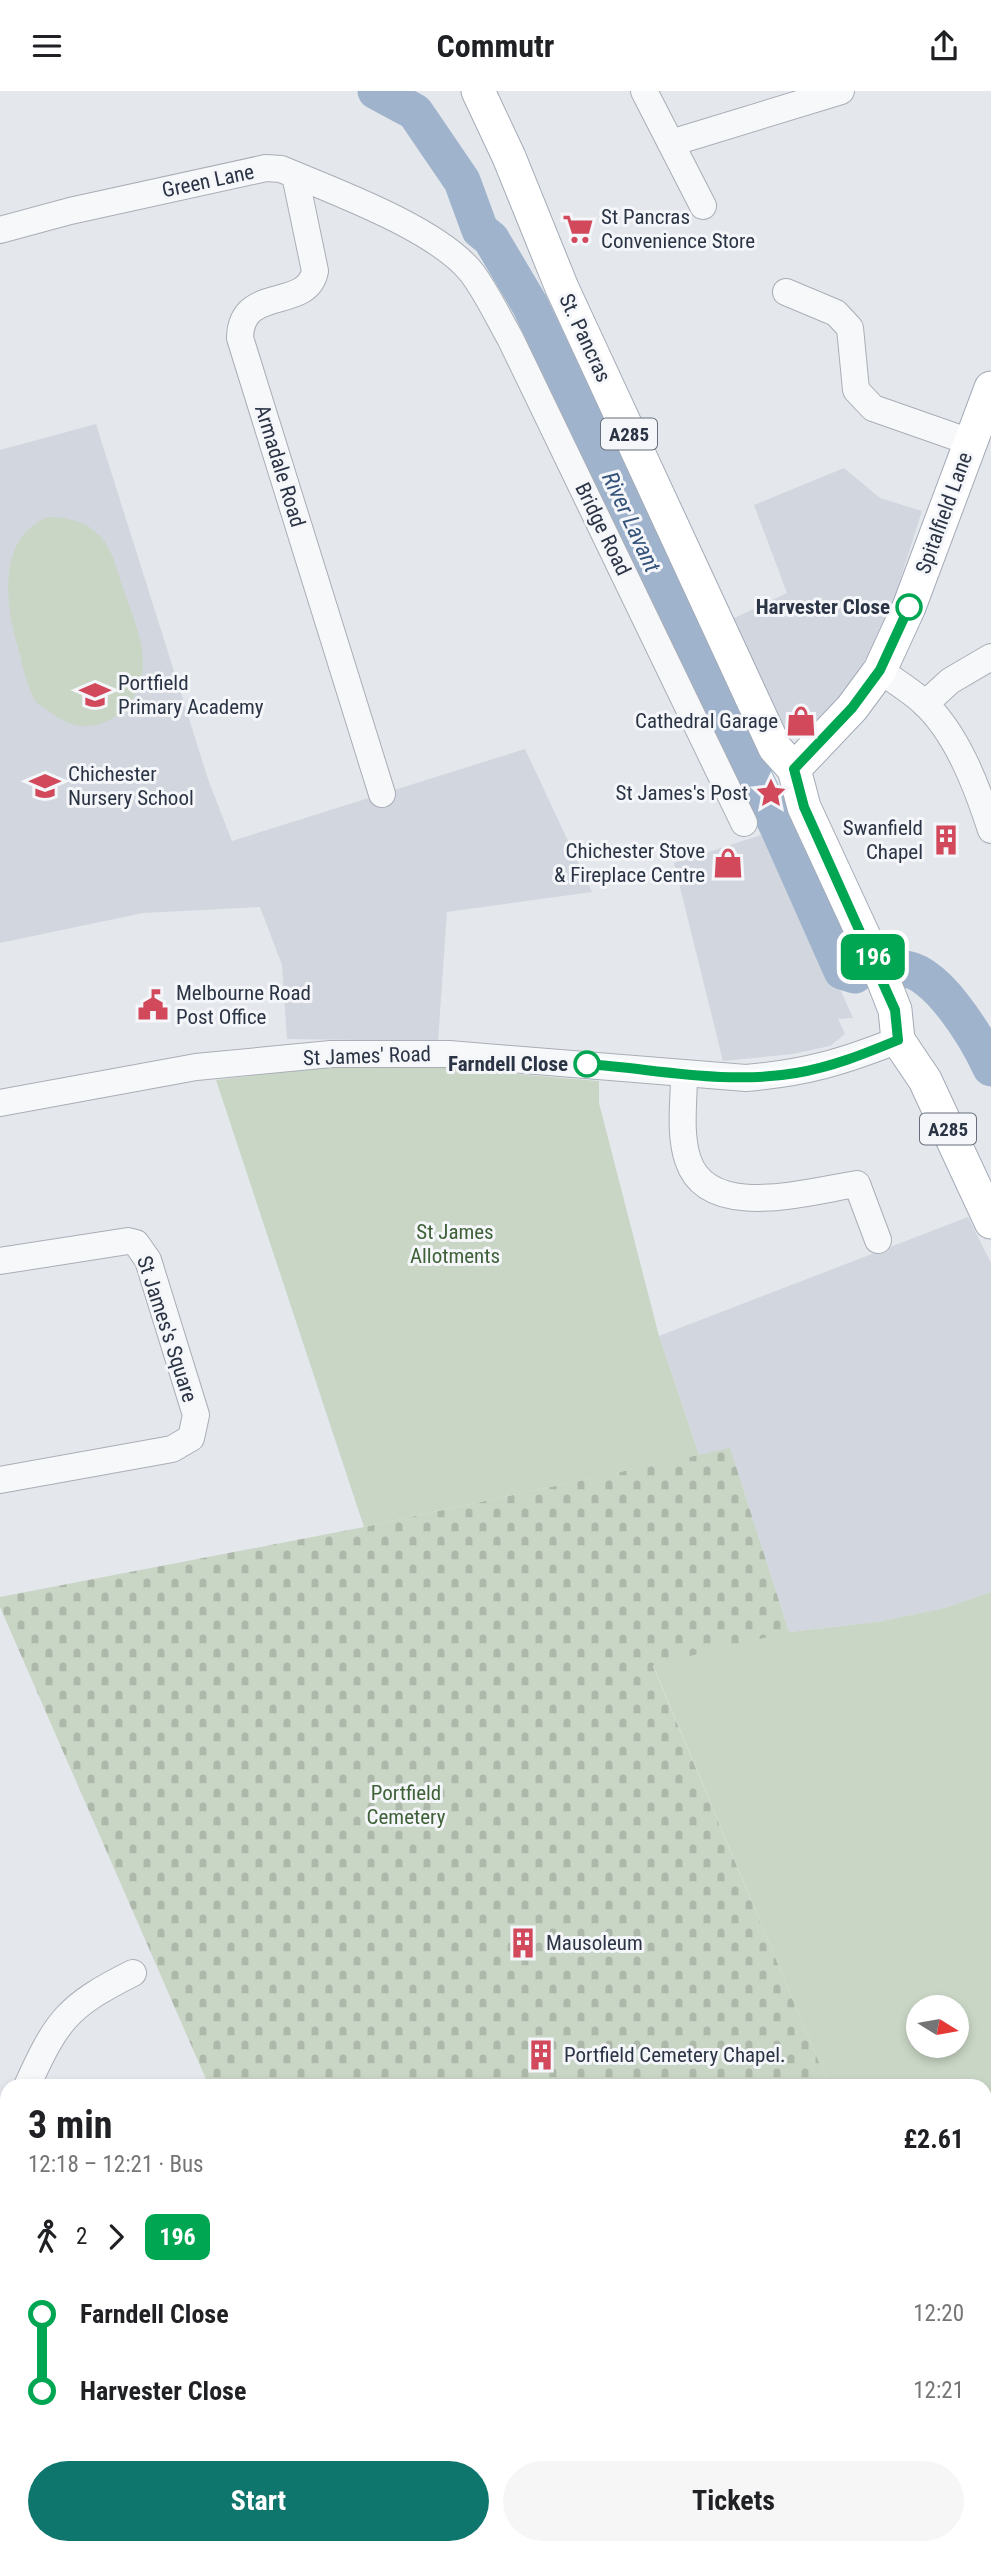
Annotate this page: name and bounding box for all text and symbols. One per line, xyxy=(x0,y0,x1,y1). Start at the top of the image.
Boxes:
icon: menu xyxy=(28,27,66,65)
text: Commutr xyxy=(437,27,554,65)
icon: share xyxy=(925,27,963,65)
street label: Green Lane xyxy=(160,160,256,202)
place label: St Pancras Convenience Store xyxy=(601,205,755,253)
supermarket icon: St Pancras Convenience Store xyxy=(561,212,595,246)
street label: St. Pancras xyxy=(554,290,616,386)
street label: Armadale Road xyxy=(250,402,310,530)
road number: A285 xyxy=(601,419,657,449)
street label: Spitalfield Lane xyxy=(911,449,977,577)
water label: River Lavant xyxy=(596,468,666,577)
street label: Bridge Road xyxy=(570,479,636,579)
marker: Harvester Close xyxy=(896,594,922,620)
place label: Harvester Close xyxy=(756,595,890,619)
place label: Portfield Primary Academy xyxy=(118,671,264,719)
school or university icon: Portfield Primary Academy xyxy=(78,678,112,712)
shop icon: Cathedral Garage xyxy=(784,704,818,738)
place label: Cathedral Garage xyxy=(635,709,778,733)
place label: Chichester Nursery School xyxy=(68,762,194,810)
school or university icon: Chichester Nursery School xyxy=(28,769,62,803)
place icon: St James's Post xyxy=(754,776,788,810)
place label: St James's Post xyxy=(616,781,748,805)
place label: Swanfield Chapel xyxy=(843,816,923,864)
building icon: Swanfield Chapel xyxy=(929,823,963,857)
place label: Chichester Stove & Fireplace Centre xyxy=(554,839,705,887)
shop icon: Chichester Stove & Fireplace Centre xyxy=(711,846,745,880)
line badge: 196 xyxy=(833,934,913,980)
text: 196 xyxy=(855,943,891,971)
place label: Melbourne Road Post Office xyxy=(176,981,311,1029)
public building icon: Melbourne Road Post Office xyxy=(136,988,170,1022)
street label: St James' Road xyxy=(303,1042,431,1070)
marker: Farndell Close xyxy=(574,1051,600,1077)
place label: Farndell Close xyxy=(448,1052,568,1076)
road number: A285 xyxy=(920,1113,976,1145)
park label: St James Allotments xyxy=(410,1220,500,1268)
street label: St James's Square xyxy=(132,1253,202,1405)
park label: Portfield Cemetery xyxy=(367,1781,446,1829)
building icon: Mausoleum xyxy=(506,1926,540,1960)
place label: Mausoleum xyxy=(546,1931,643,1955)
north arrow xyxy=(906,1995,970,2058)
map controls xyxy=(906,1995,969,2058)
building icon: Portfield Cemetery Chapel. xyxy=(524,2038,558,2072)
place label: Portfield Cemetery Chapel. xyxy=(564,2043,786,2067)
text: 3 min xyxy=(28,2103,112,2147)
text: £2.61 xyxy=(903,2124,964,2154)
text: 12:18 – 12:21 · Bus xyxy=(28,2151,204,2178)
icon: walk xyxy=(28,2218,66,2256)
icon: forward xyxy=(97,2218,135,2256)
text: 2 xyxy=(76,2223,87,2250)
text: 196 xyxy=(159,2223,196,2251)
text: Farndell Close xyxy=(80,2299,229,2329)
text: 12:20 xyxy=(913,2300,964,2327)
text: Harvester Close xyxy=(80,2376,246,2406)
text: 12:21 xyxy=(913,2377,964,2404)
button: Start xyxy=(28,2461,489,2541)
button: Tickets xyxy=(503,2461,964,2541)

